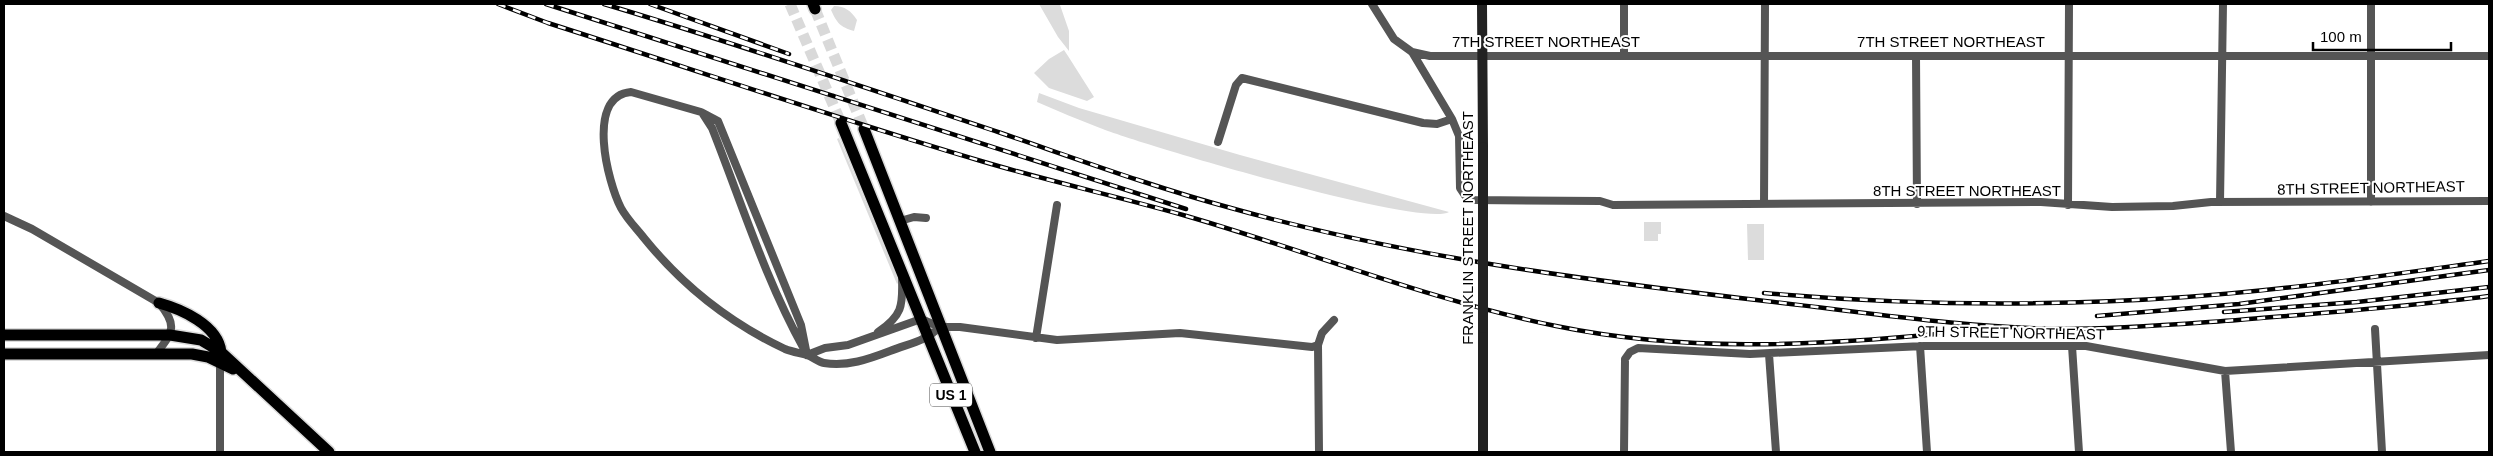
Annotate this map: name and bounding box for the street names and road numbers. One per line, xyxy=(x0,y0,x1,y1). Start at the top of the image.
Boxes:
street label: 7TH STREET NORTHEAST xyxy=(1452,33,1640,50)
street label: 7TH STREET NORTHEAST xyxy=(1857,33,2045,50)
street label: FRANKLIN STREET NORTHEAST xyxy=(1459,111,1476,345)
street label: 8TH STREET NORTHEAST xyxy=(2277,177,2465,198)
street label: 8TH STREET NORTHEAST xyxy=(1873,182,2061,199)
street label: 9TH STREET NORTHEAST xyxy=(1917,322,2105,343)
road number: US 1 xyxy=(930,384,972,406)

